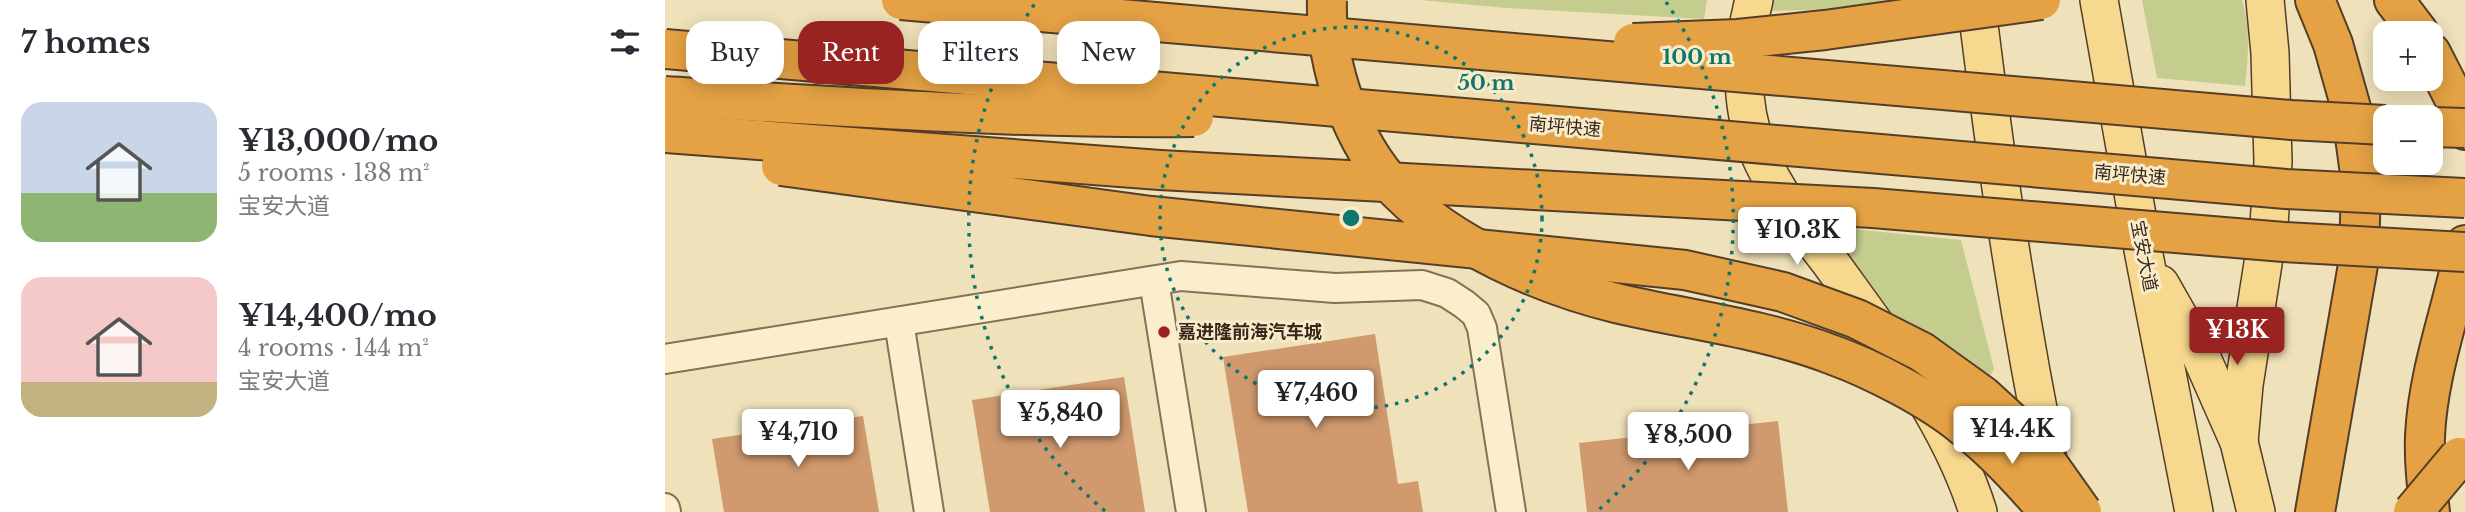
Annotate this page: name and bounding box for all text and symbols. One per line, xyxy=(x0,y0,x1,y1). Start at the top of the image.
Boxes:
chip: Buy xyxy=(686,21,784,84)
chip: Rent xyxy=(798,21,904,84)
chip: Filters xyxy=(918,21,1043,84)
chip: New xyxy=(1057,21,1160,84)
map controls xyxy=(2373,21,2443,175)
button: + xyxy=(2373,21,2443,91)
icon: filters xyxy=(606,23,644,61)
text: 7 homes xyxy=(21,24,150,61)
text: 100 m xyxy=(1662,44,1732,70)
text: 50 m xyxy=(1457,70,1515,96)
button: − xyxy=(2373,105,2443,175)
street label: 南坪快速 xyxy=(1528,113,1602,141)
text: ¥13,000/mo xyxy=(238,122,438,159)
icon: home xyxy=(77,130,161,214)
text: 5 rooms · 138 m² xyxy=(238,159,430,187)
street label: 南坪快速 xyxy=(2093,161,2167,189)
text: 宝安大道 xyxy=(238,192,330,220)
centre of rings xyxy=(1339,206,1363,230)
pin: ¥10.3K xyxy=(1740,208,1854,267)
text: ¥10.3K xyxy=(1754,216,1840,244)
street label: 宝安大道 xyxy=(2126,219,2162,293)
text: ¥14,400/mo xyxy=(238,297,437,334)
icon: home xyxy=(77,305,161,389)
pin: ¥13K xyxy=(2196,308,2278,367)
text: ¥13K xyxy=(2205,316,2269,344)
place label: 嘉进隆前海汽车城 xyxy=(1178,321,1322,343)
marker: 嘉进隆前海汽车城 xyxy=(1156,324,1172,340)
text: 4 rooms · 144 m² xyxy=(238,334,429,362)
text: 宝安大道 xyxy=(238,367,330,395)
pin: ¥7,460 xyxy=(1259,370,1373,430)
text: ¥7,460 xyxy=(1274,379,1358,407)
pin: ¥5,840 xyxy=(1003,391,1117,450)
text: ¥5,840 xyxy=(1017,399,1103,427)
pin: ¥14.4K xyxy=(1955,406,2069,466)
pin: ¥4,710 xyxy=(741,410,855,469)
pin: ¥8,500 xyxy=(1631,412,1745,472)
text: ¥14.4K xyxy=(1969,415,2055,443)
text: ¥4,710 xyxy=(758,418,838,446)
text: ¥8,500 xyxy=(1644,421,1732,449)

